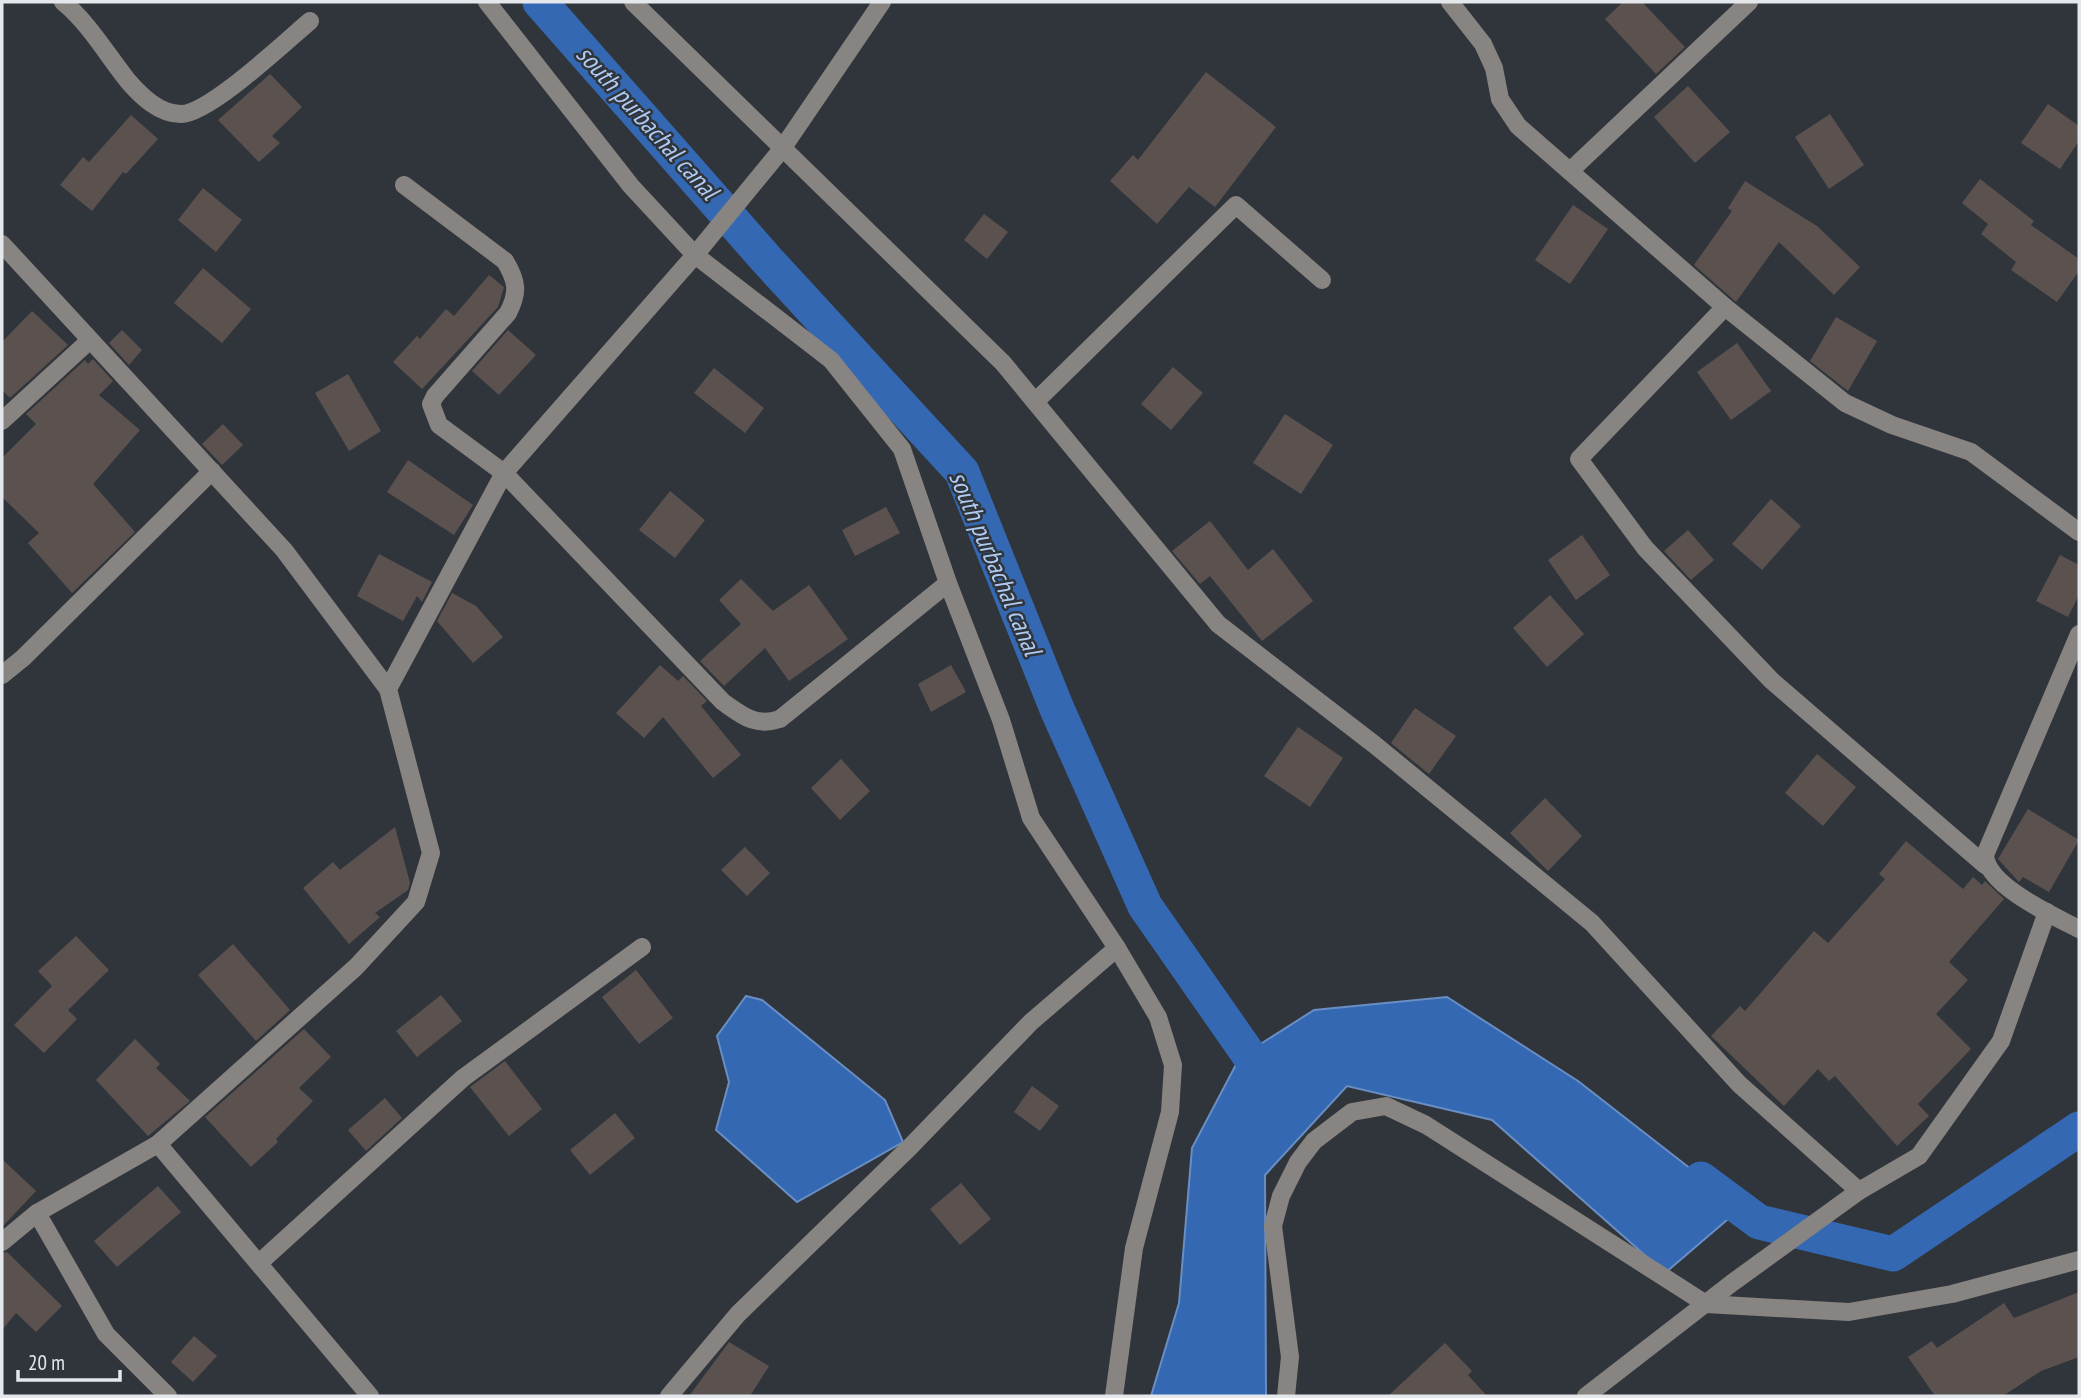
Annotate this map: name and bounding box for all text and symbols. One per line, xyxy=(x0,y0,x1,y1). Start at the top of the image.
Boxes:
water label: south purbachal canal xyxy=(570,38,728,208)
water label: south purbachal canal xyxy=(942,466,1051,663)
scale bar xyxy=(18,1338,119,1382)
text: 20 m xyxy=(28,1349,65,1376)

